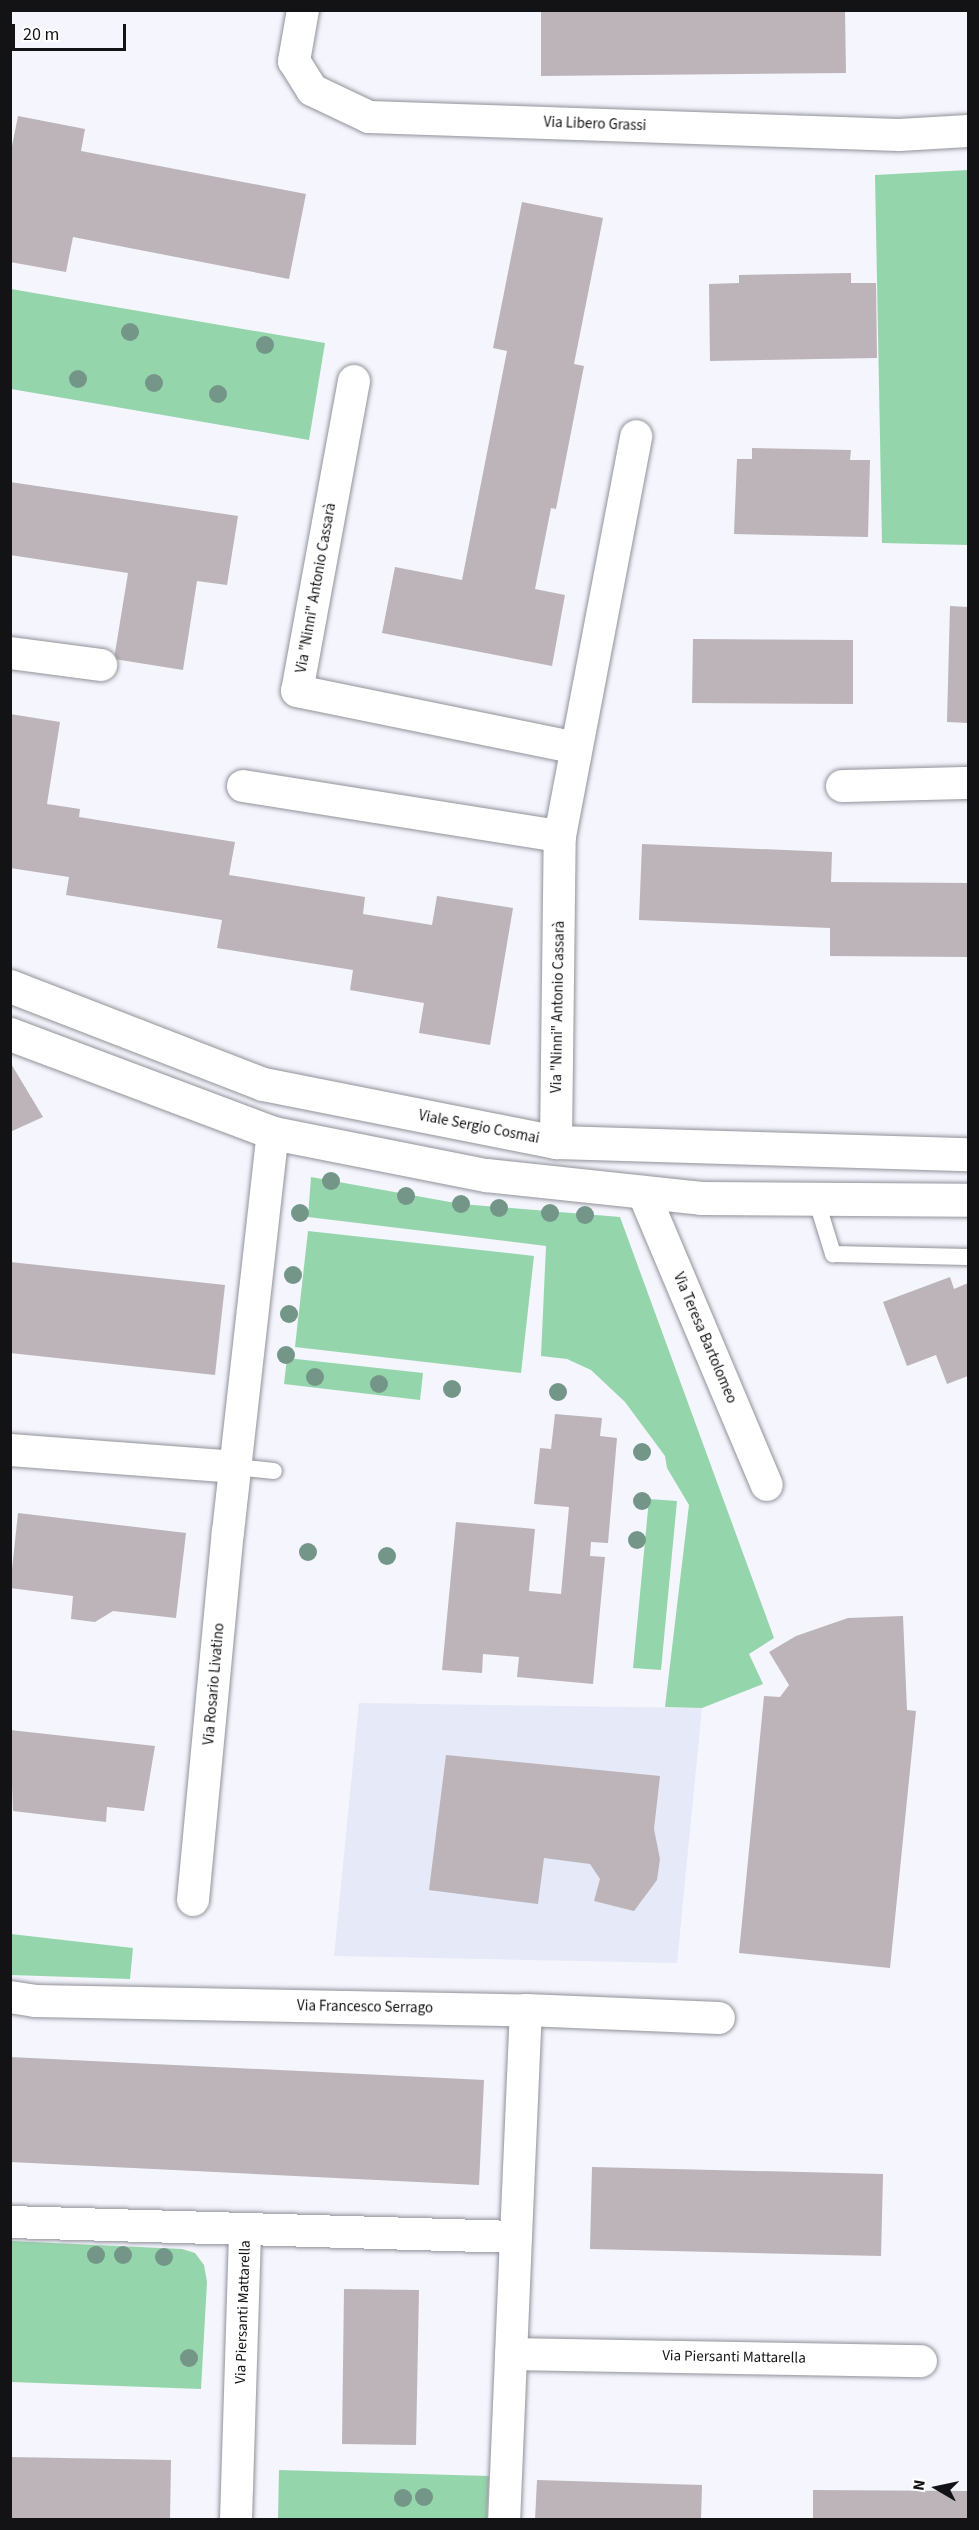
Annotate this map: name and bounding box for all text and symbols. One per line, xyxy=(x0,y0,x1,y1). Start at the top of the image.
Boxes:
scale bar xyxy=(15,12,129,50)
text: 20 m xyxy=(23,22,59,47)
street label: Via Libero Grassi xyxy=(543,113,647,135)
street label: Via "Ninni" Antonio Cassarà xyxy=(292,502,340,674)
street label: Via "Ninni" Antonio Cassarà xyxy=(547,921,569,1093)
street label: Viale Sergio Cosmai xyxy=(417,1106,541,1148)
street label: Via Teresa Bartolomeo xyxy=(669,1270,741,1406)
street label: Via Rosario Livatino xyxy=(200,1622,228,1746)
street label: Via Francesco Serrago xyxy=(297,1997,433,2017)
street label: Via Piersanti Mattarella xyxy=(231,2240,255,2384)
street label: Via Piersanti Mattarella xyxy=(662,2347,806,2367)
north arrow xyxy=(907,2458,967,2518)
text: N xyxy=(908,2478,931,2492)

